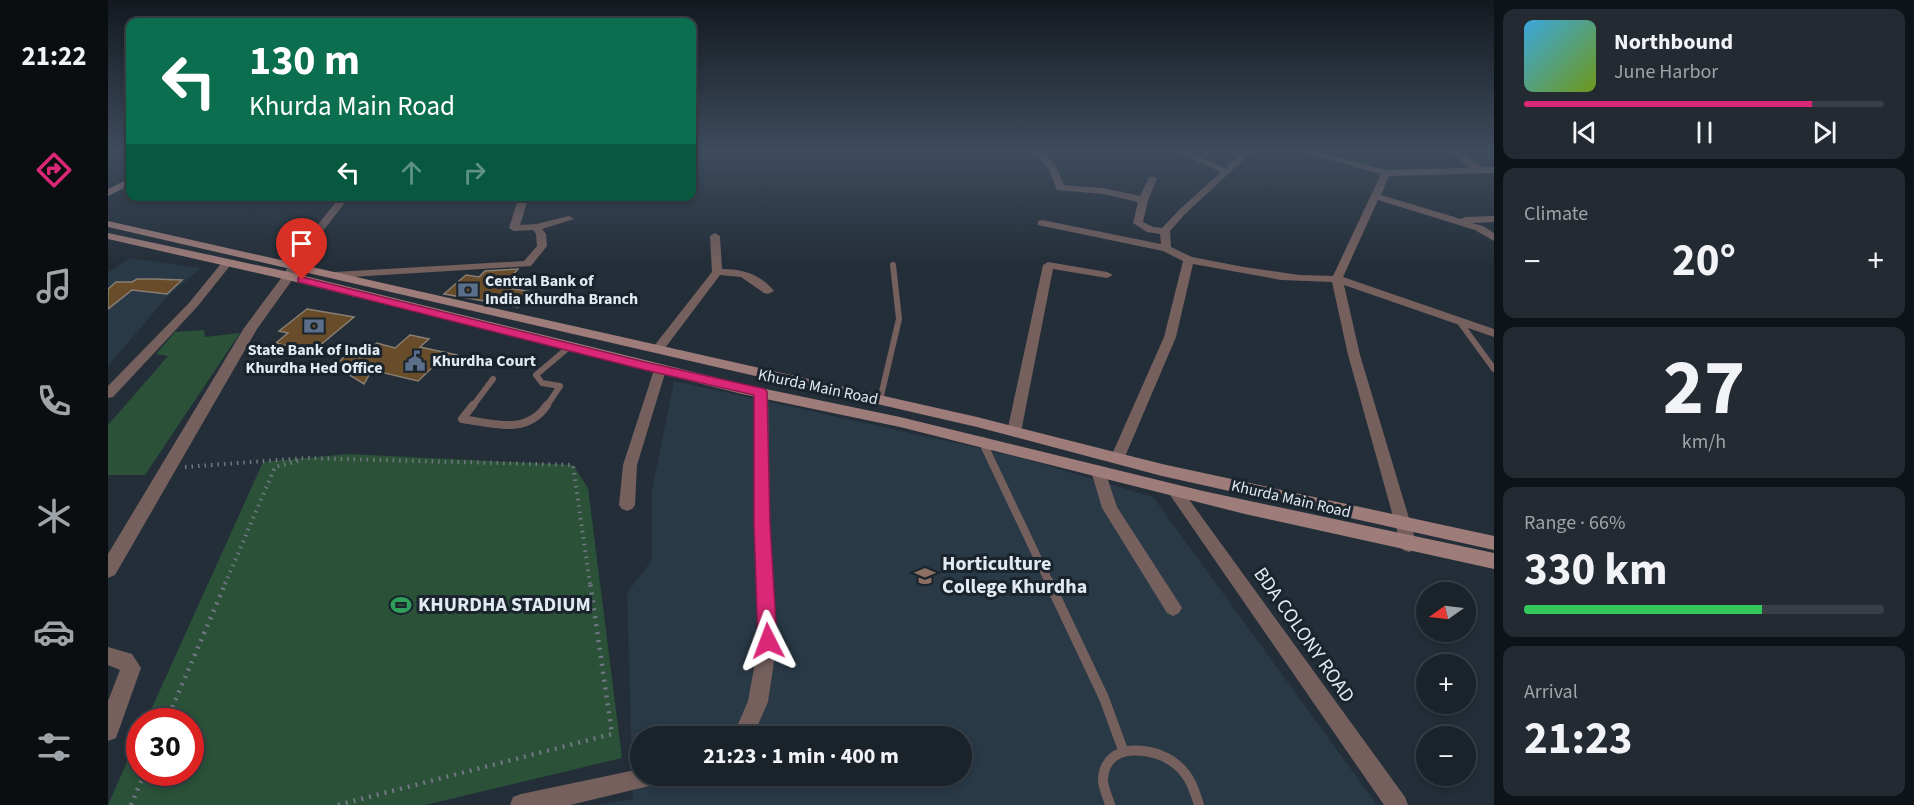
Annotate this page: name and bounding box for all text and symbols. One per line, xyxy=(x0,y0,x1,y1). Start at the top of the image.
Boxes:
text: Northbound xyxy=(1614,26,1733,58)
text: 130 m xyxy=(249,31,360,91)
text: 21:22 xyxy=(21,37,87,76)
icon: left xyxy=(150,42,228,120)
text: June Harbor xyxy=(1614,58,1718,86)
text: Khurda Main Road xyxy=(249,87,455,126)
icon: previous xyxy=(1568,116,1601,149)
icon: pause xyxy=(1688,116,1721,149)
icon: next xyxy=(1808,116,1841,149)
icon: directions xyxy=(33,149,75,191)
icon: left xyxy=(332,156,365,189)
icon: ahead xyxy=(395,156,428,189)
icon: right xyxy=(458,156,491,189)
text: Climate xyxy=(1524,200,1588,228)
pin xyxy=(276,218,327,280)
icon: arrive xyxy=(285,227,318,260)
text: 20° xyxy=(1672,229,1736,293)
text: − xyxy=(1524,238,1540,285)
text: + xyxy=(1868,238,1884,285)
icon: music xyxy=(33,265,75,307)
place label: Central Bank of India Khurdha Branch xyxy=(485,270,638,310)
bank icon: Central Bank of India Khurdha Branch xyxy=(456,278,480,302)
bank icon: State Bank of India Khurdha Hed Office xyxy=(302,314,326,338)
text: 27 xyxy=(1663,333,1745,444)
place label: State Bank of India Khurdha Hed Office xyxy=(246,339,382,379)
public building icon: Khurdha Court xyxy=(403,349,427,373)
place label: Khurdha Court xyxy=(432,350,536,372)
street label: Khurda Main Road xyxy=(756,364,880,410)
icon: phone xyxy=(33,380,75,422)
text: km/h xyxy=(1682,428,1726,456)
street label: Khurda Main Road xyxy=(1229,475,1353,523)
icon: climate xyxy=(33,495,75,537)
text: Range · 66% xyxy=(1524,509,1625,537)
text: 330 km xyxy=(1524,538,1668,602)
place label: Horticulture College Khurdha xyxy=(942,550,1087,601)
street label: BDA COLONY ROAD xyxy=(1247,562,1361,708)
school or university icon: Horticulture College Khurdha xyxy=(913,564,937,588)
north arrow xyxy=(1416,582,1476,642)
map controls xyxy=(1416,582,1476,786)
place label: KHURDHA STADIUM xyxy=(418,591,591,619)
sports icon: KHURDHA STADIUM xyxy=(389,593,413,617)
position arrow xyxy=(736,609,800,673)
icon: car xyxy=(33,611,75,653)
button: + xyxy=(1416,654,1476,714)
text: Arrival xyxy=(1524,678,1578,706)
text: 21:23 xyxy=(1524,707,1633,771)
speed limit sign: 30 xyxy=(126,708,204,786)
icon: filters xyxy=(33,726,75,768)
button: − xyxy=(1416,726,1476,786)
text: 21:23 · 1 min · 400 m xyxy=(703,740,899,772)

